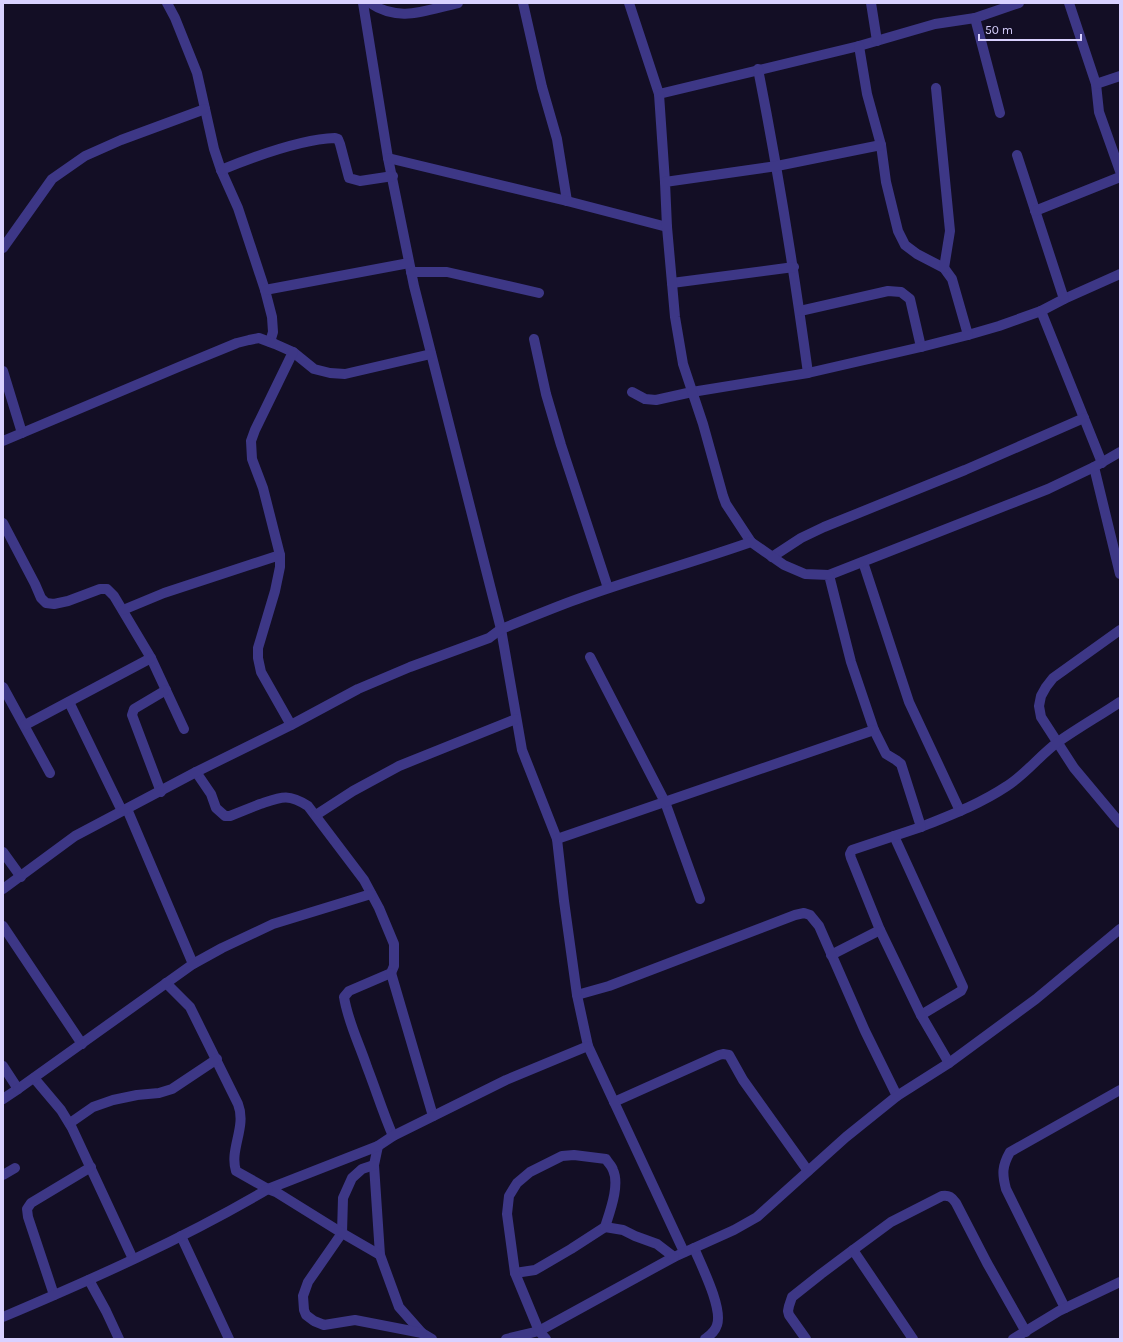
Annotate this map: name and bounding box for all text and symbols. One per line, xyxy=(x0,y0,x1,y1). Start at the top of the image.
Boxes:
scale bar xyxy=(979,16,1081,42)
text: 50 m xyxy=(985,23,1013,37)

